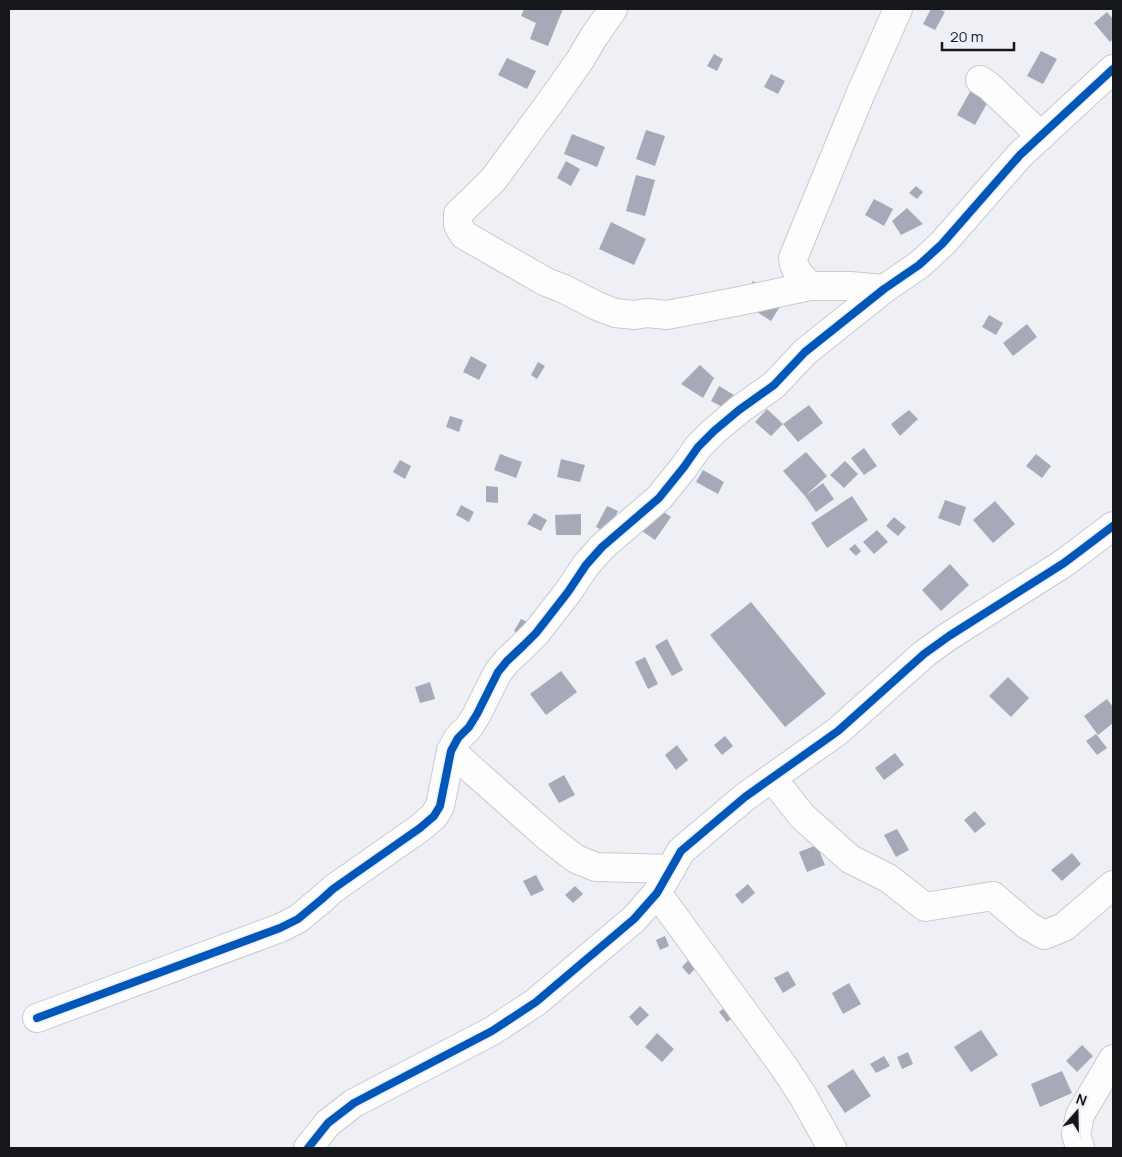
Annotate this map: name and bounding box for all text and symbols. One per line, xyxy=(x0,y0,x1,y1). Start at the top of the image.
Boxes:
scale bar xyxy=(942,20,1014,52)
text: 20 m xyxy=(950,26,983,47)
north arrow xyxy=(1052,1087,1102,1137)
text: N xyxy=(1074,1089,1090,1110)

